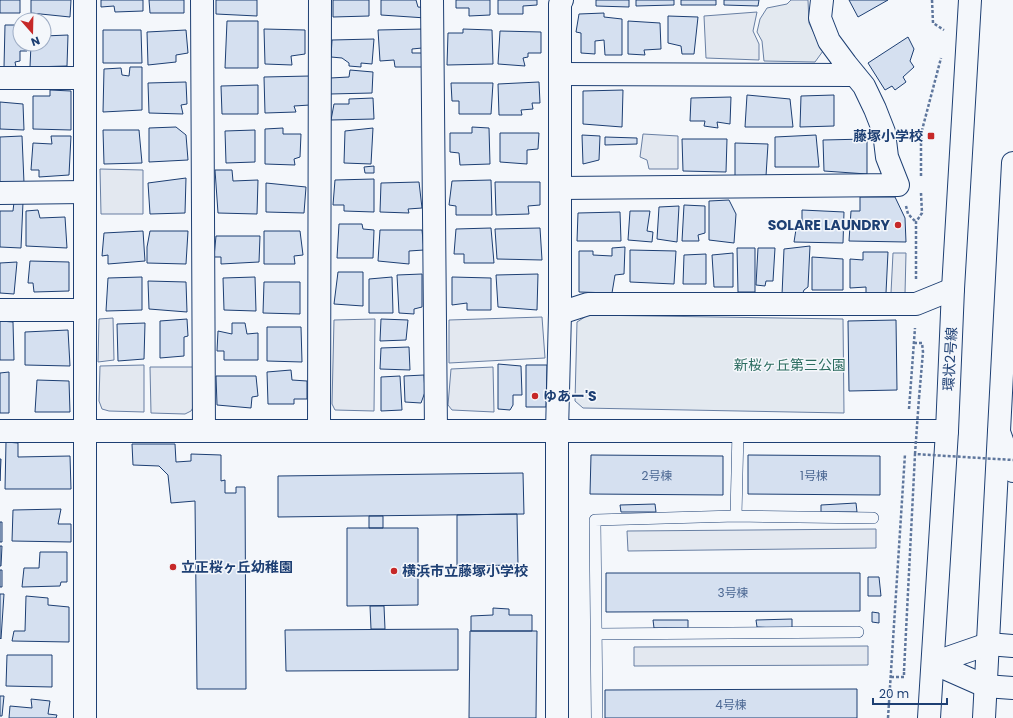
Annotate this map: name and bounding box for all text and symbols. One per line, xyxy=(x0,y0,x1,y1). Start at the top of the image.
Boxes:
north arrow xyxy=(12,12,52,52)
text: N xyxy=(29,32,42,50)
place label: 藤塚小学校 xyxy=(853,126,923,146)
marker: 藤塚小学校 xyxy=(926,131,936,141)
place label: SOLARE LAUNDRY xyxy=(768,215,891,235)
marker: SOLARE LAUNDRY xyxy=(893,220,903,230)
street label: 環状2号線 xyxy=(938,326,962,392)
park label: 新桜ヶ丘第三公園 xyxy=(734,355,846,375)
place label: ゆあー'S xyxy=(543,386,597,406)
marker: ゆあー'S xyxy=(530,391,540,401)
house number: 2号棟 xyxy=(642,467,672,484)
house number: 1号棟 xyxy=(800,467,828,484)
place label: 立正桜ヶ丘幼稚園 xyxy=(181,557,293,577)
place label: 横浜市立藤塚小学校 xyxy=(402,561,528,581)
marker: 立正桜ヶ丘幼稚園 xyxy=(168,562,178,572)
marker: 横浜市立藤塚小学校 xyxy=(389,566,399,576)
house number: 3号棟 xyxy=(717,584,749,601)
scale bar xyxy=(873,680,947,706)
text: 20 m xyxy=(879,685,909,702)
house number: 4号棟 xyxy=(715,696,747,713)

